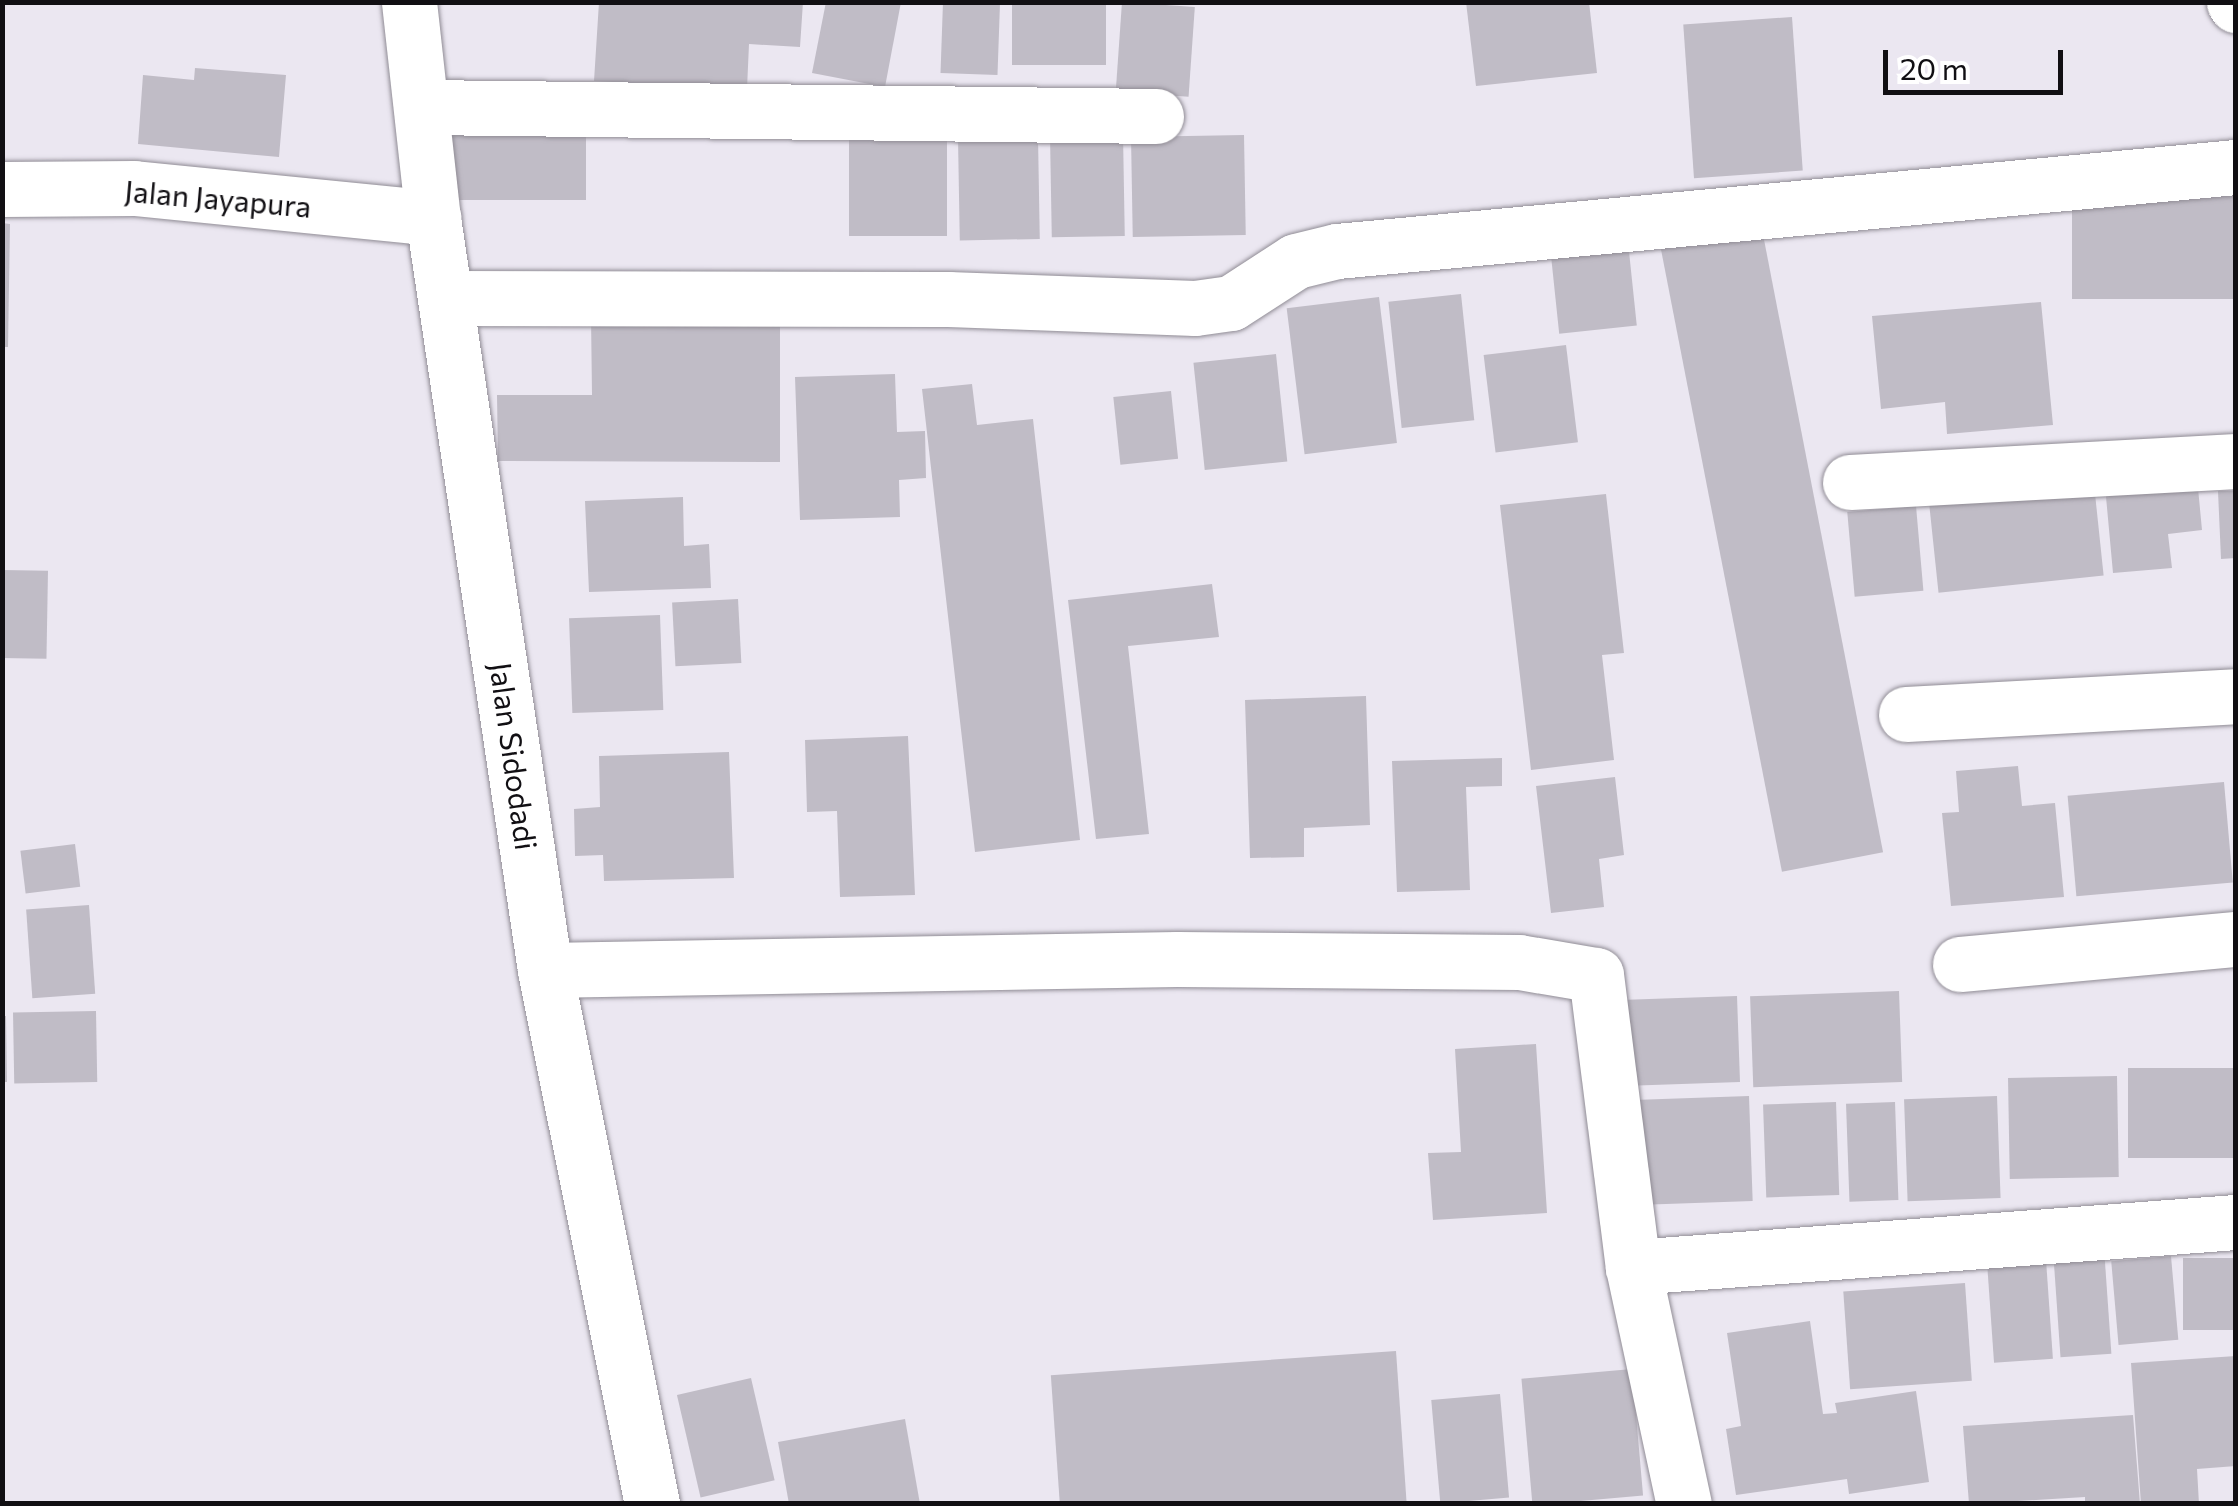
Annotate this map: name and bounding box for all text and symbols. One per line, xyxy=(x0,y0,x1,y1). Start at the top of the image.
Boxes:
scale bar xyxy=(1888,30,2068,92)
text: 20 m xyxy=(1900,49,1968,86)
street label: Jalan Jayapura xyxy=(123,172,313,224)
street label: Jalan Sidodadi xyxy=(483,660,545,852)

